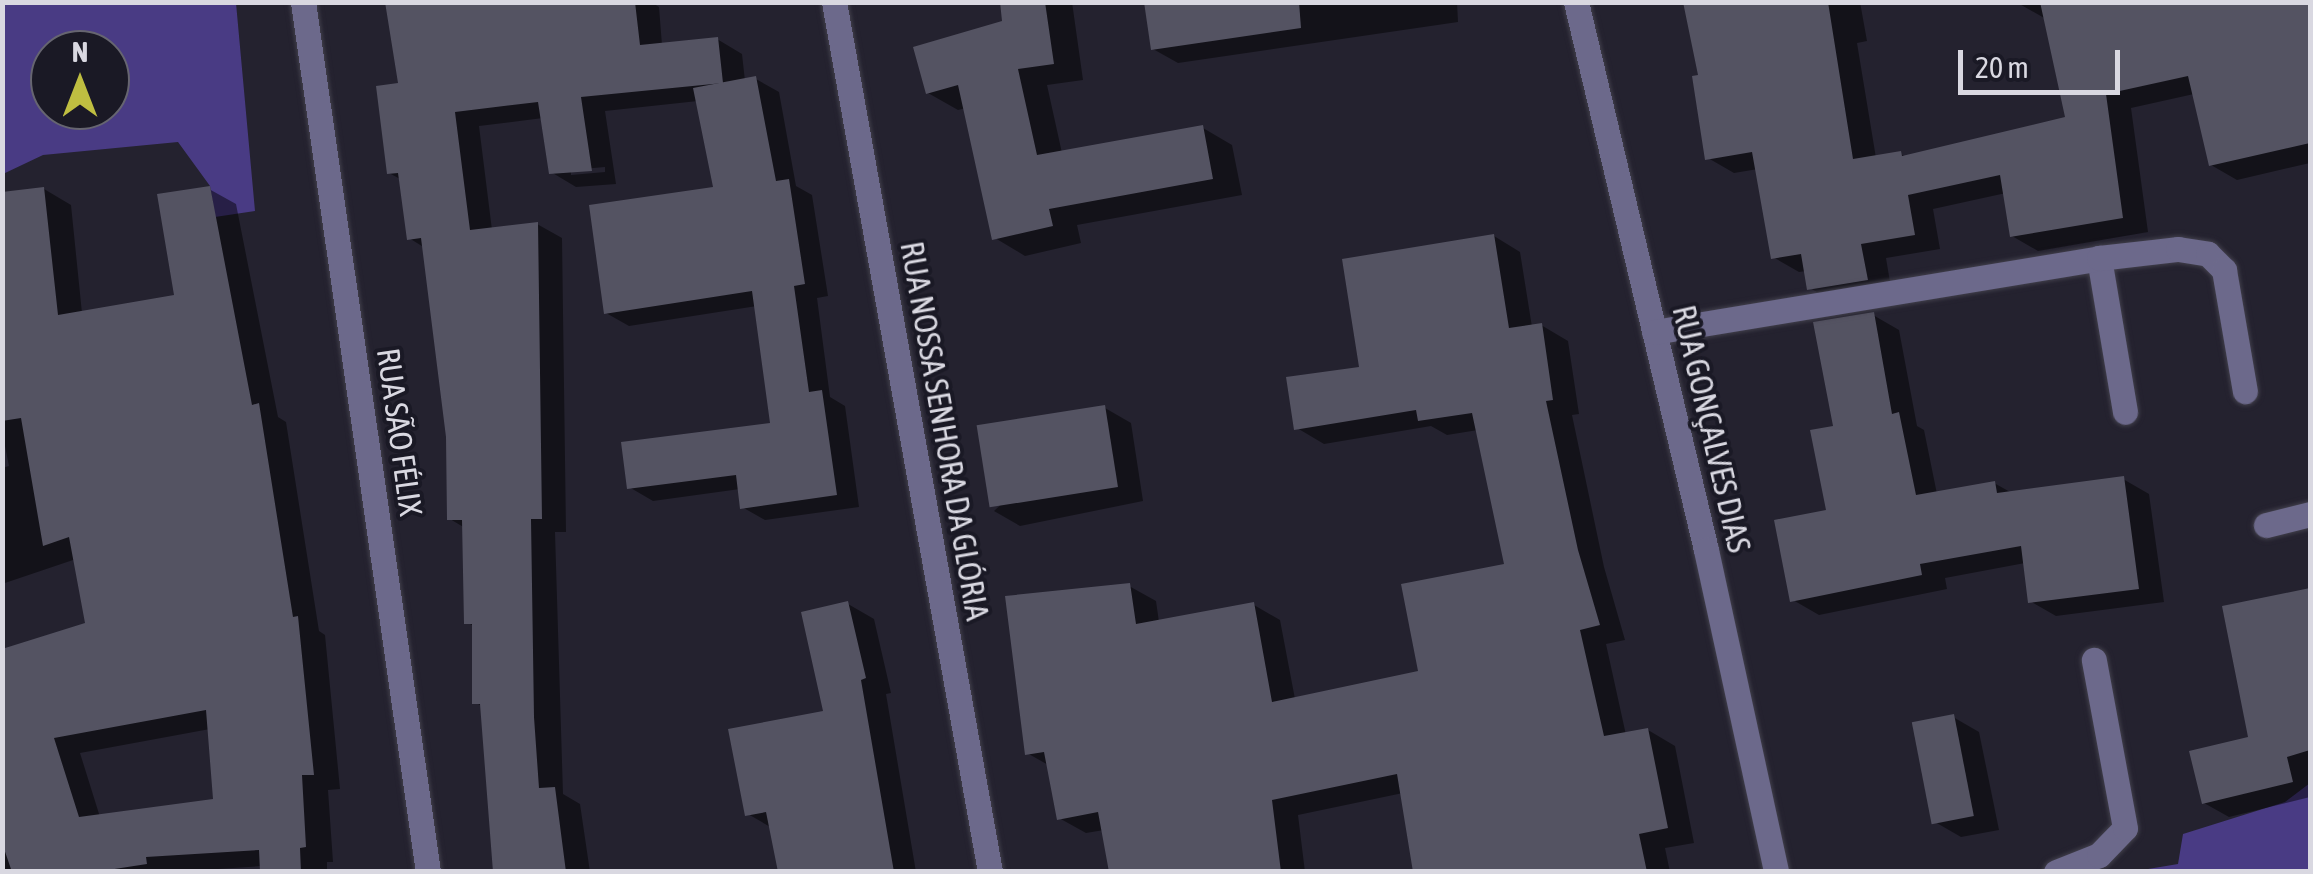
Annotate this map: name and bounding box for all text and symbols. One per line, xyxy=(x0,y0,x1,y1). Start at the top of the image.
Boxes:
north arrow xyxy=(30,30,130,130)
scale bar xyxy=(1963,30,2126,92)
text: N xyxy=(72,36,88,68)
text: 20 m xyxy=(1975,50,2029,84)
street label: RUA NOSSA SENHORA DA GLÓRIA xyxy=(892,239,996,623)
street label: RUA GONÇALVES DIAS xyxy=(1664,302,1758,556)
street label: RUA SÃO FÉLIX xyxy=(368,346,430,518)

